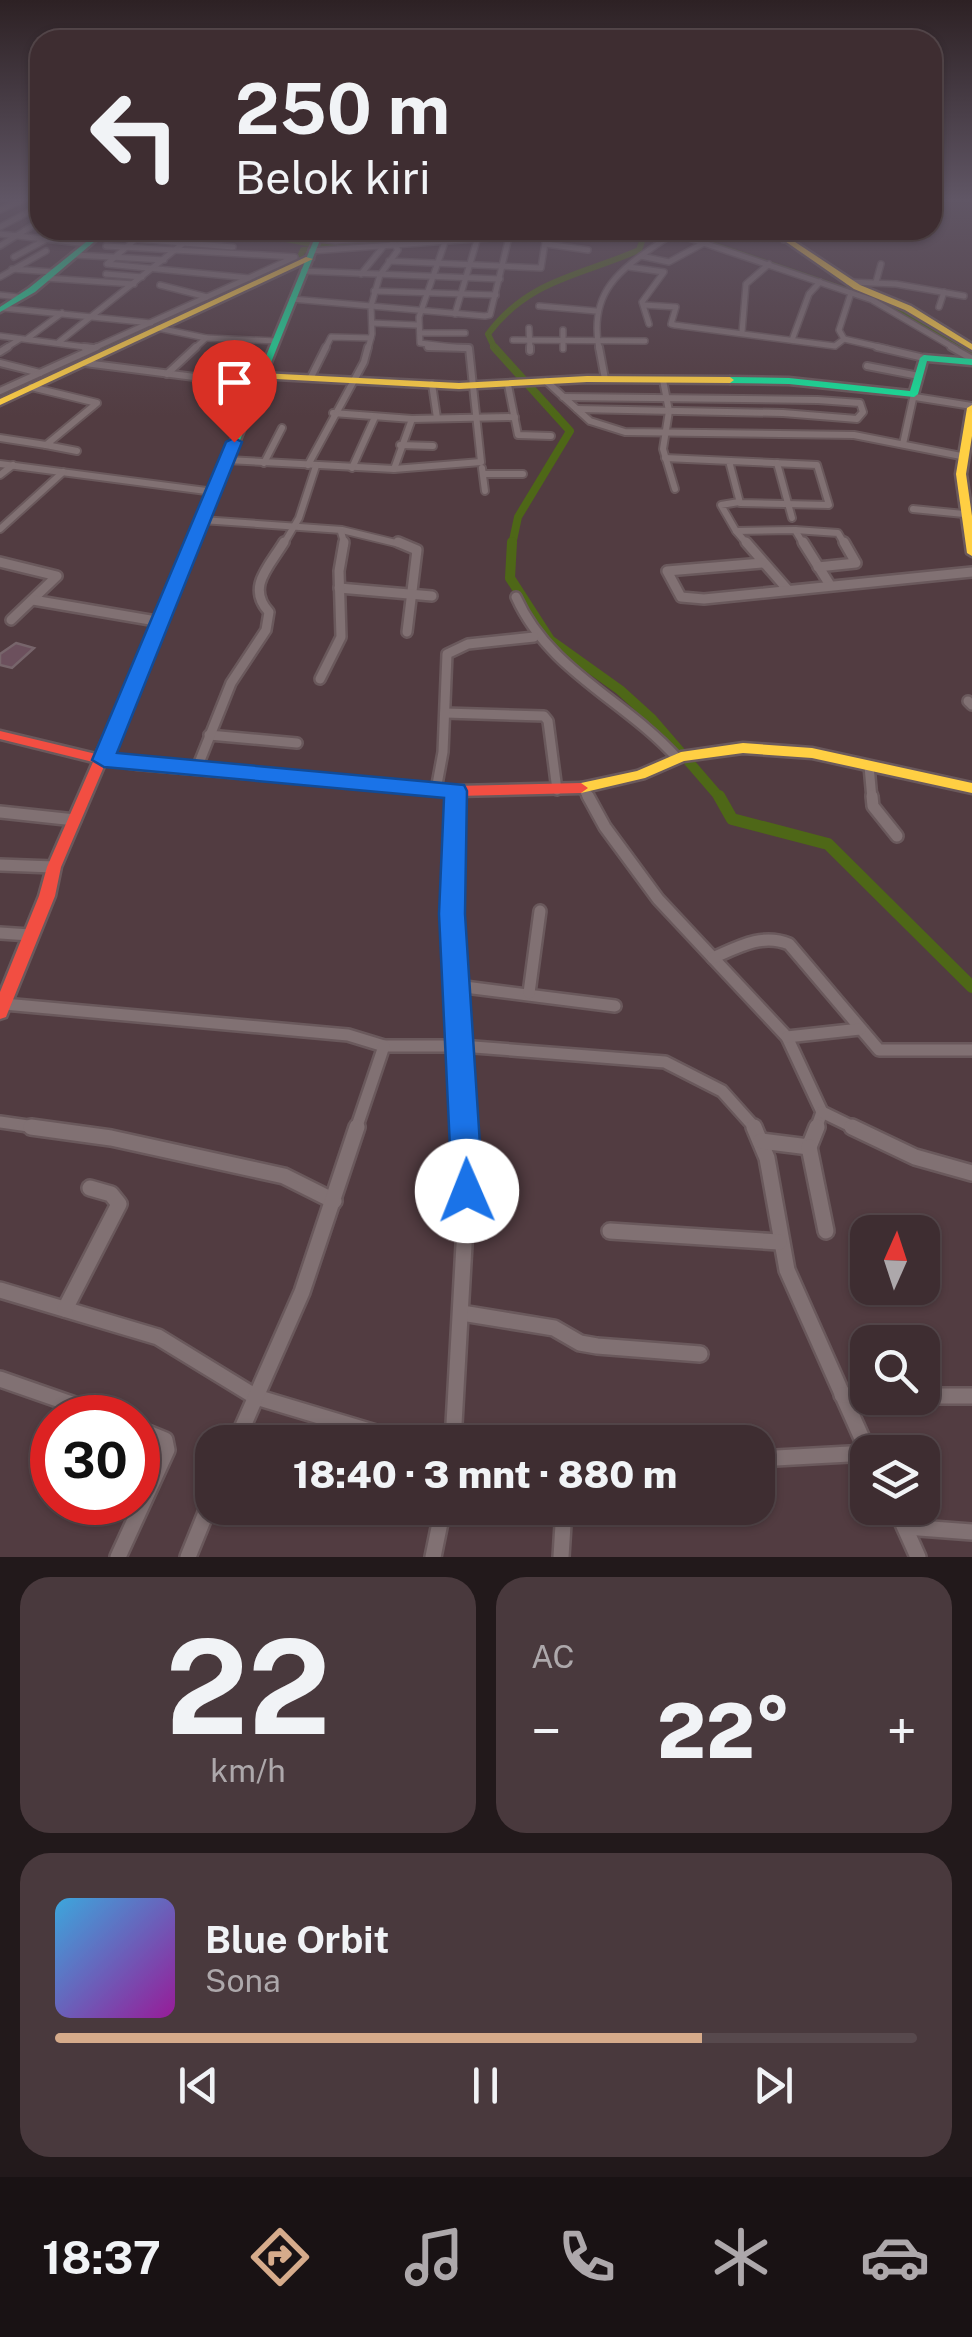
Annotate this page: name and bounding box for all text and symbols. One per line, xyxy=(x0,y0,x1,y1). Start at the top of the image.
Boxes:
text: 250 m xyxy=(235,67,450,150)
icon: left xyxy=(70,70,200,200)
text: Belok kiri xyxy=(235,151,430,204)
pin xyxy=(192,340,277,443)
icon: arrive xyxy=(207,355,262,410)
position arrow xyxy=(415,1139,519,1243)
north arrow xyxy=(850,1215,940,1305)
map controls xyxy=(850,1215,940,1525)
button: search xyxy=(850,1325,940,1415)
speed limit sign: 30 xyxy=(30,1395,160,1525)
button: layers xyxy=(850,1435,940,1525)
text: 18:40 · 3 mnt · 880 m xyxy=(293,1452,677,1497)
text: 22 xyxy=(165,1611,331,1763)
text: AC xyxy=(531,1638,575,1675)
text: 22° xyxy=(657,1687,791,1775)
text: − xyxy=(531,1699,562,1763)
text: + xyxy=(887,1699,917,1763)
text: km/h xyxy=(210,1752,286,1789)
text: Blue Orbit xyxy=(205,1917,389,1962)
text: Sona xyxy=(205,1962,281,1999)
icon: previous xyxy=(171,2058,226,2113)
icon: pause xyxy=(458,2058,513,2113)
icon: next xyxy=(746,2058,801,2113)
icon: directions xyxy=(245,2222,315,2292)
icon: music xyxy=(399,2222,469,2292)
icon: phone xyxy=(552,2222,622,2292)
icon: climate xyxy=(706,2222,776,2292)
icon: car xyxy=(860,2222,930,2292)
text: 18:37 xyxy=(42,2231,161,2284)

